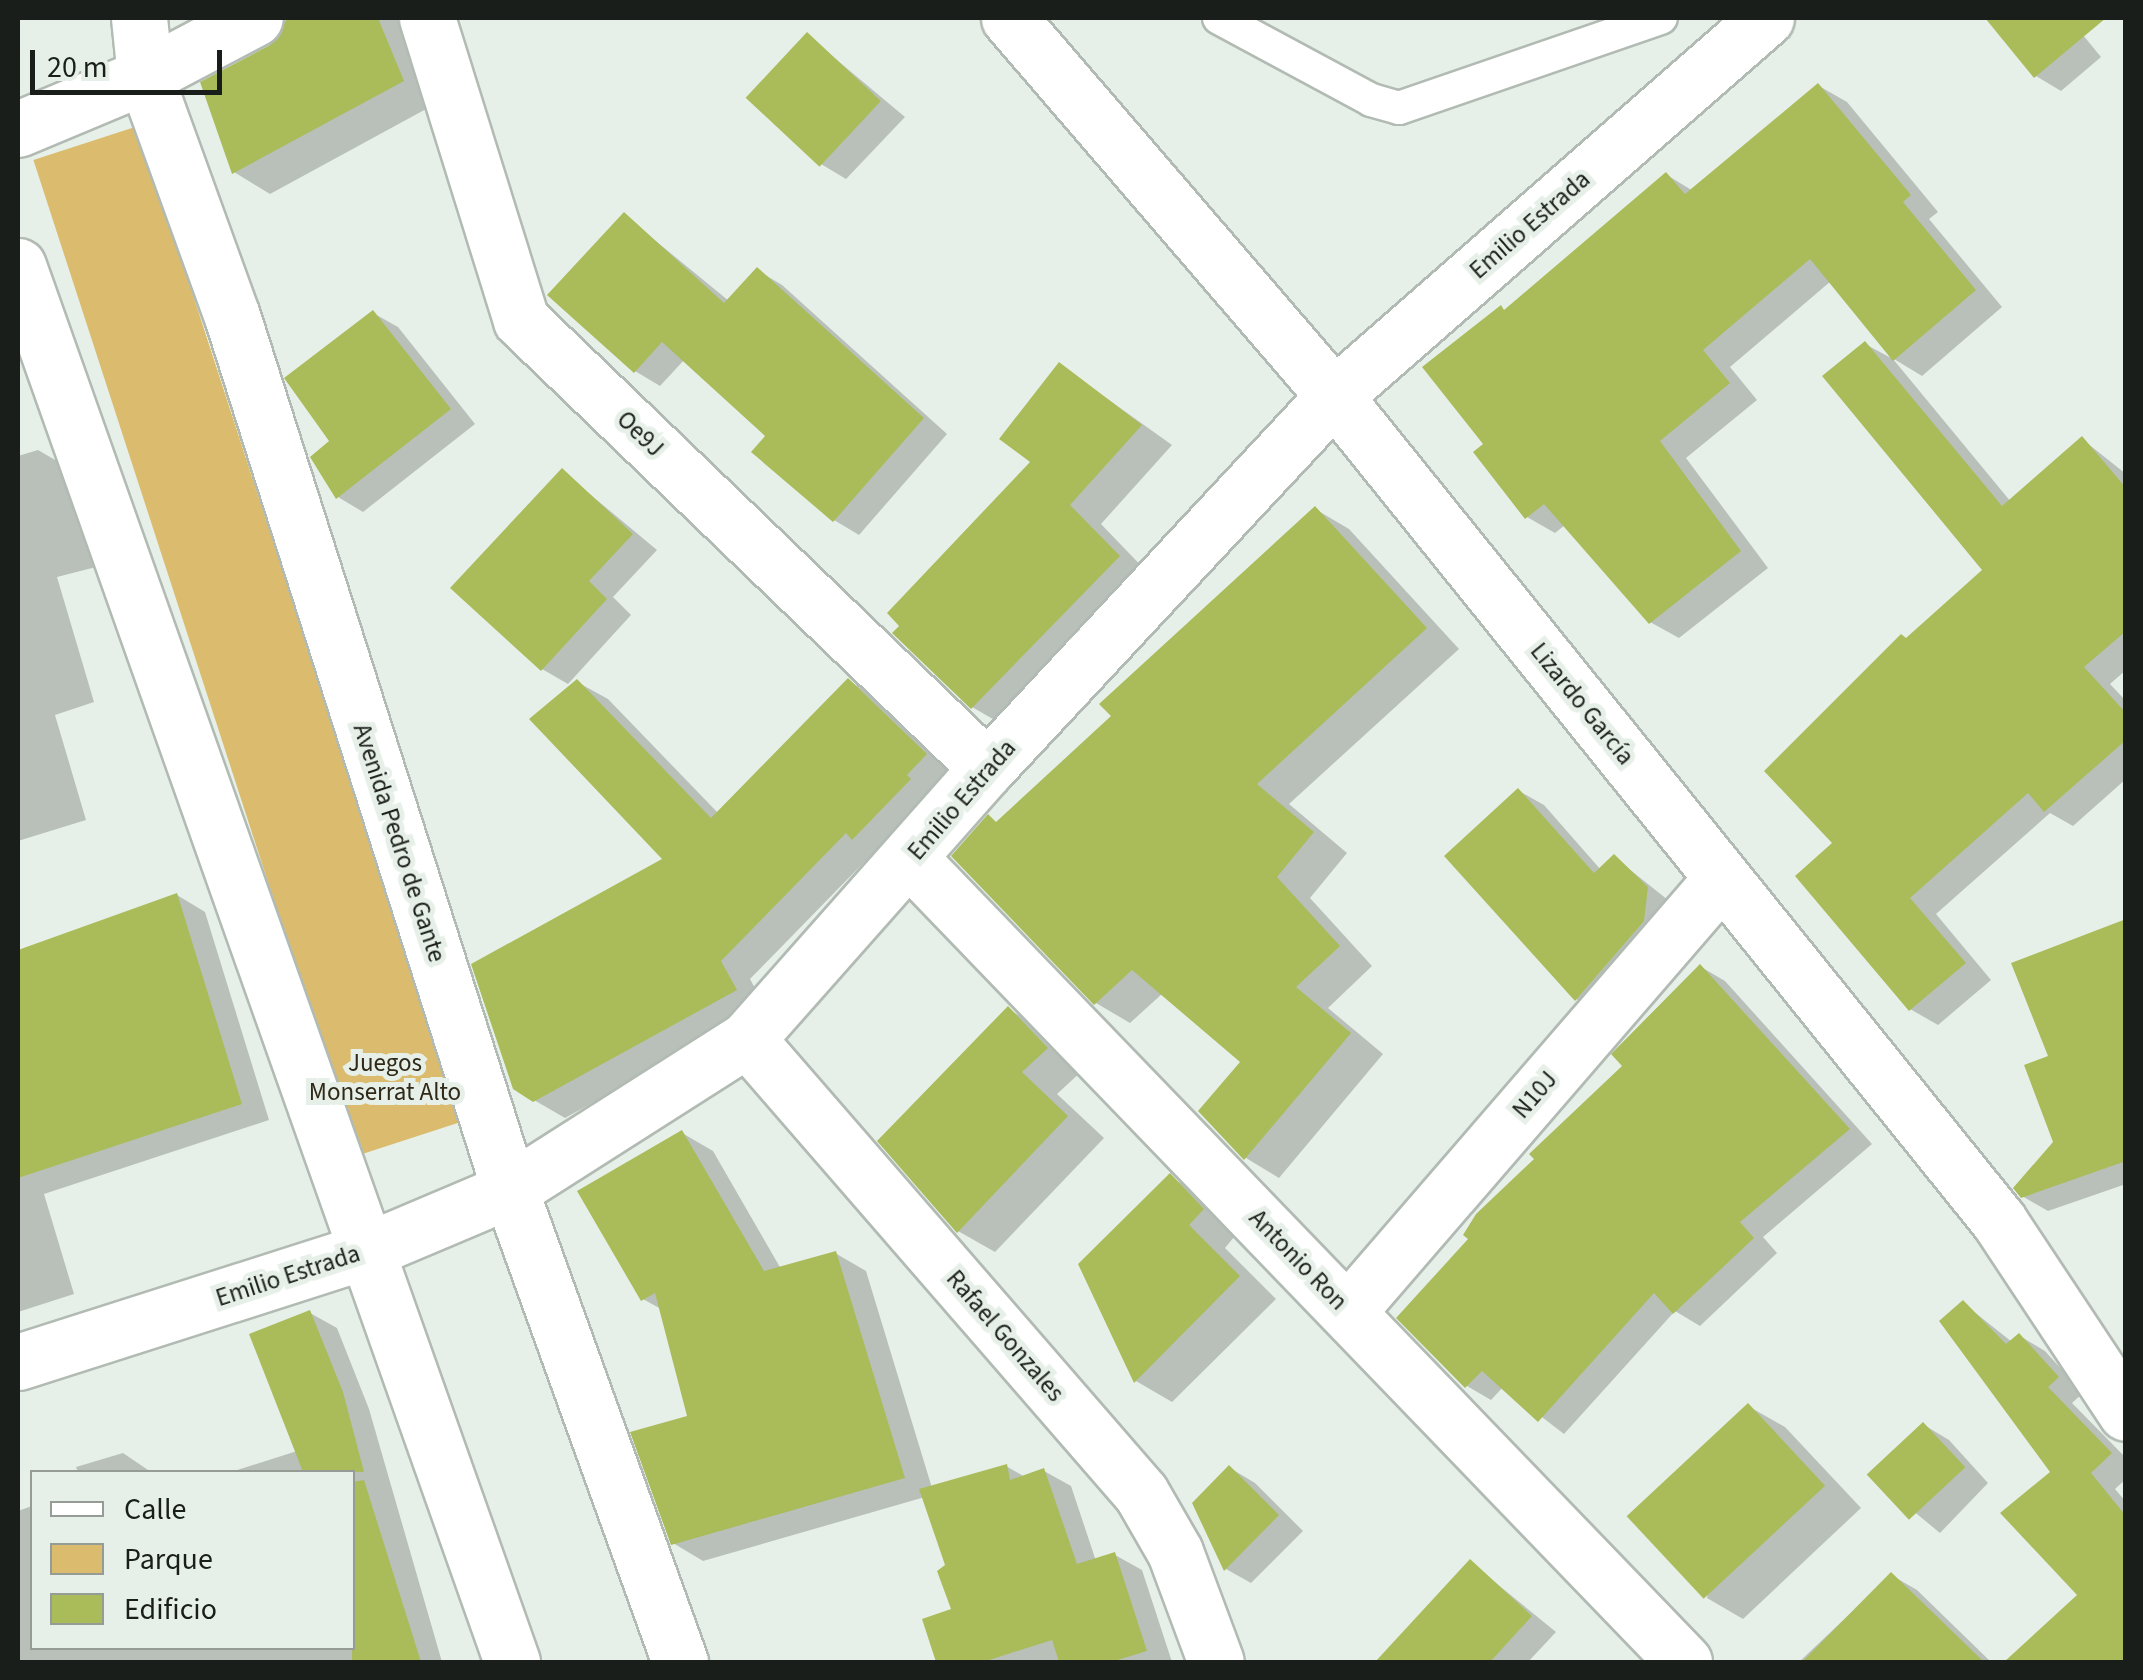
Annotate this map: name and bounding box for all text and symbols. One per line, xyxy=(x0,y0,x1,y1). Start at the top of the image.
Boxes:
scale bar xyxy=(35,30,228,92)
text: 20 m xyxy=(47,46,108,89)
street label: Emilio Estrada xyxy=(1464,165,1596,285)
street label: Oe9J xyxy=(610,405,670,463)
street label: Lizardo García xyxy=(1524,637,1640,771)
street label: Avenida Pedro de Gante xyxy=(346,720,452,966)
street label: Emilio Estrada xyxy=(902,734,1022,866)
park label: Juegos Monserrat Alto xyxy=(309,1049,461,1108)
street label: N10J xyxy=(1506,1065,1564,1125)
street label: Antonio Ron xyxy=(1243,1203,1353,1317)
street label: Emilio Estrada xyxy=(212,1239,364,1313)
street label: Rafael Gonzales xyxy=(940,1264,1070,1408)
legend xyxy=(30,1470,355,1650)
text: Calle xyxy=(124,1488,186,1531)
text: Parque xyxy=(124,1538,213,1581)
text: Edificio xyxy=(124,1588,217,1631)

